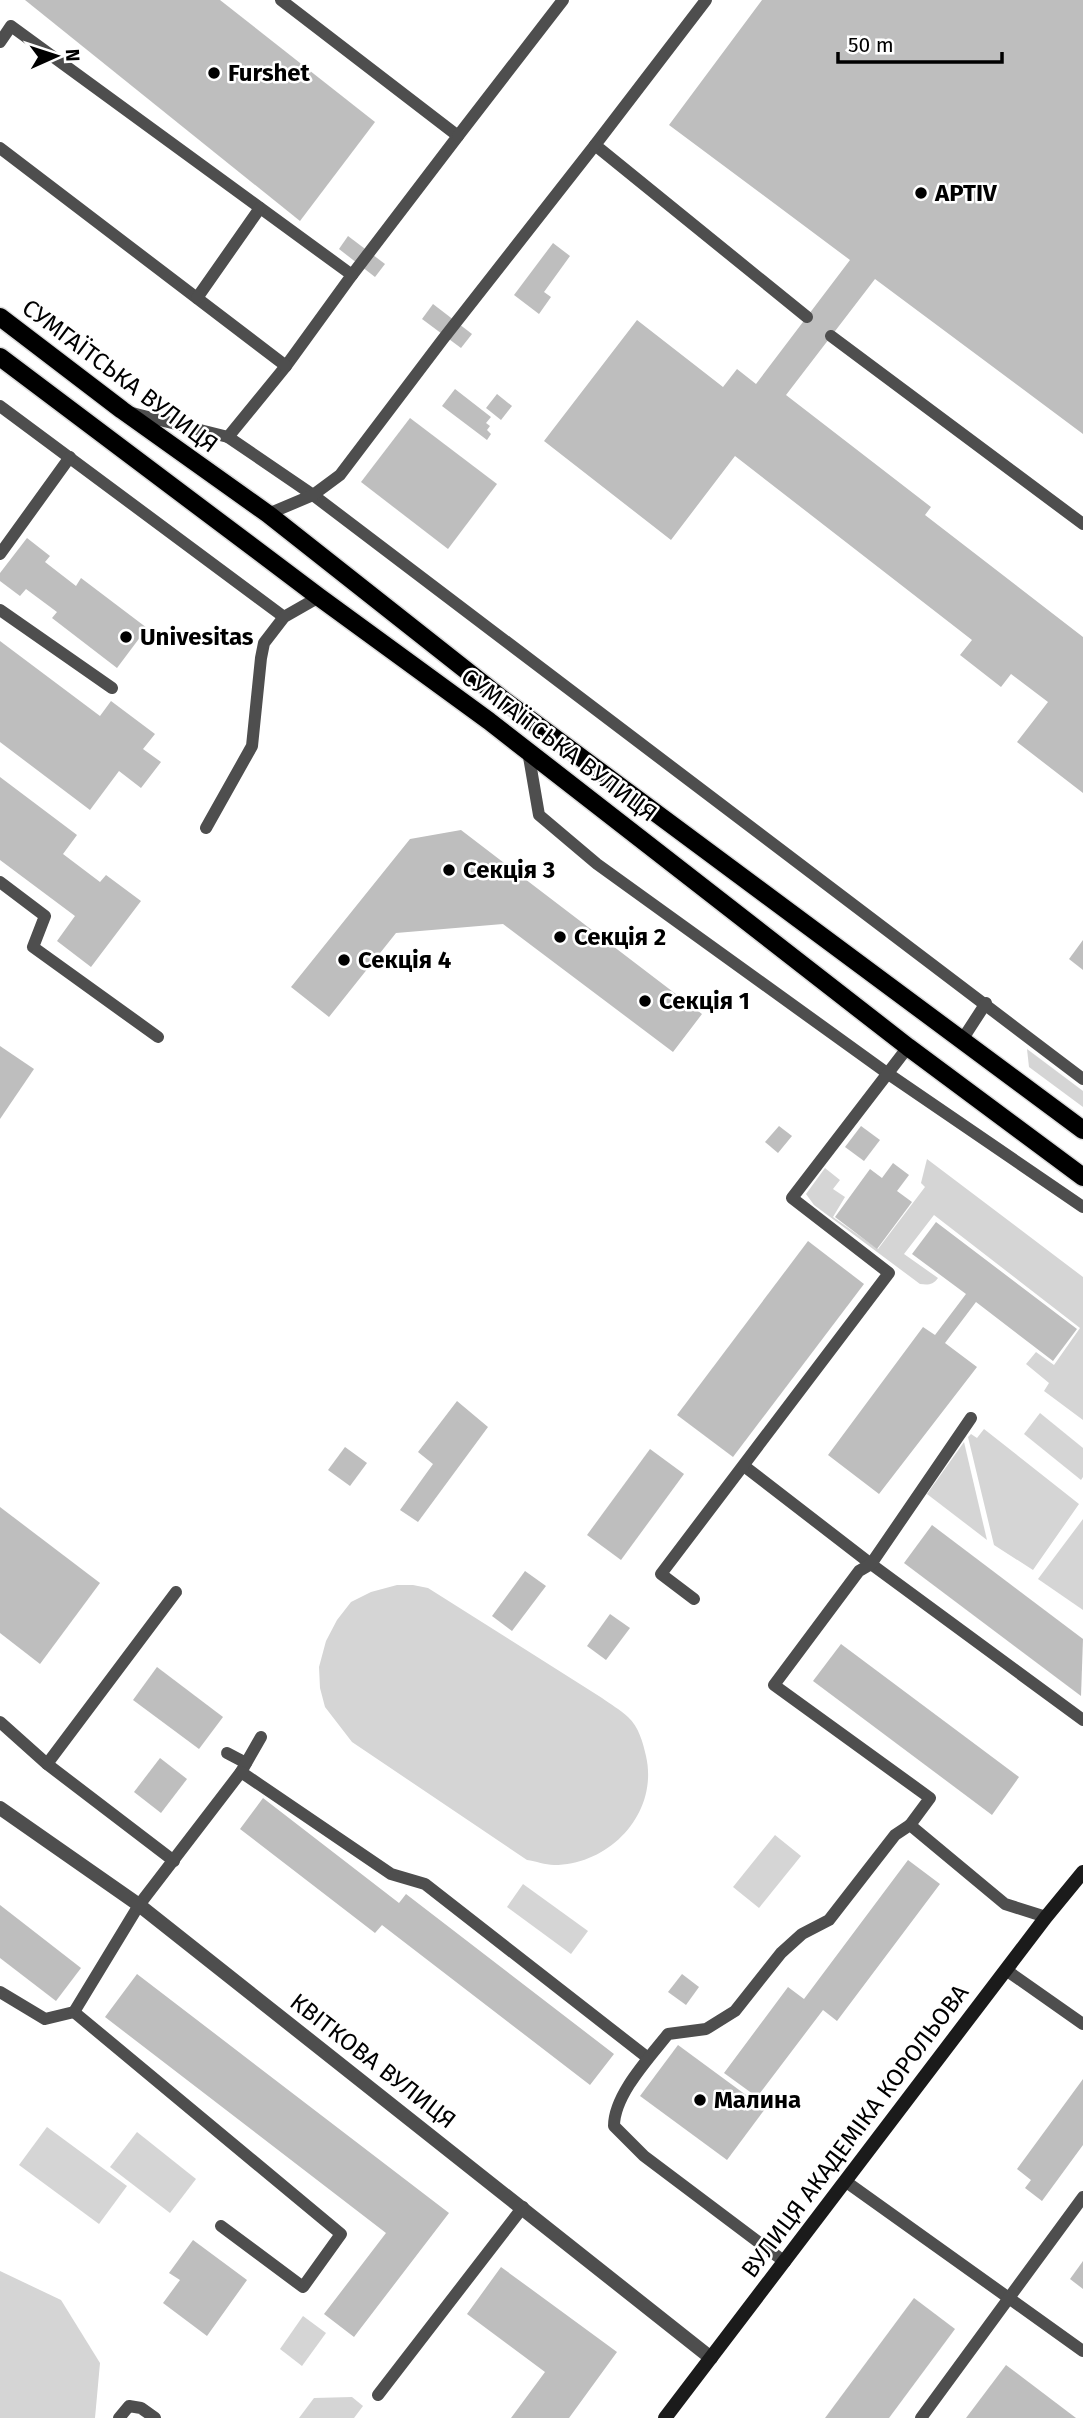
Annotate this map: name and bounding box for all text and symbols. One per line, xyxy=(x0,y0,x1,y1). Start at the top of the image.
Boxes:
north arrow xyxy=(21,21,91,91)
scale bar xyxy=(838,21,1002,65)
text: 50 m xyxy=(848,32,894,58)
text: N xyxy=(61,48,84,62)
place label: Furshet xyxy=(228,59,311,87)
marker: Furshet xyxy=(206,65,222,81)
place label: APTIV xyxy=(934,179,998,207)
marker: APTIV xyxy=(913,185,929,201)
street label: СУМГАЇТСЬКА ВУЛИЦЯ xyxy=(17,293,223,459)
place label: Univesitas xyxy=(140,623,254,651)
marker: Univesitas xyxy=(118,629,134,645)
street label: СУМГАЇТСЬКА ВУЛИЦЯ xyxy=(456,662,662,828)
place label: Секція 3 xyxy=(463,856,555,884)
marker: Секція 3 xyxy=(441,862,457,878)
place label: Секція 2 xyxy=(574,923,666,951)
marker: Секція 2 xyxy=(552,929,568,945)
place label: Секція 4 xyxy=(358,946,452,974)
marker: Секція 4 xyxy=(336,952,352,968)
place label: Секція 1 xyxy=(659,987,750,1015)
marker: Секція 1 xyxy=(637,993,653,1009)
street label: ВУЛИЦЯ АКАДЕМІКА КОРОЛЬОВА xyxy=(736,1979,975,2283)
street label: КВІТКОВА ВУЛИЦЯ xyxy=(285,1988,461,2134)
place label: Малина xyxy=(714,2086,801,2114)
marker: Малина xyxy=(692,2092,708,2108)

